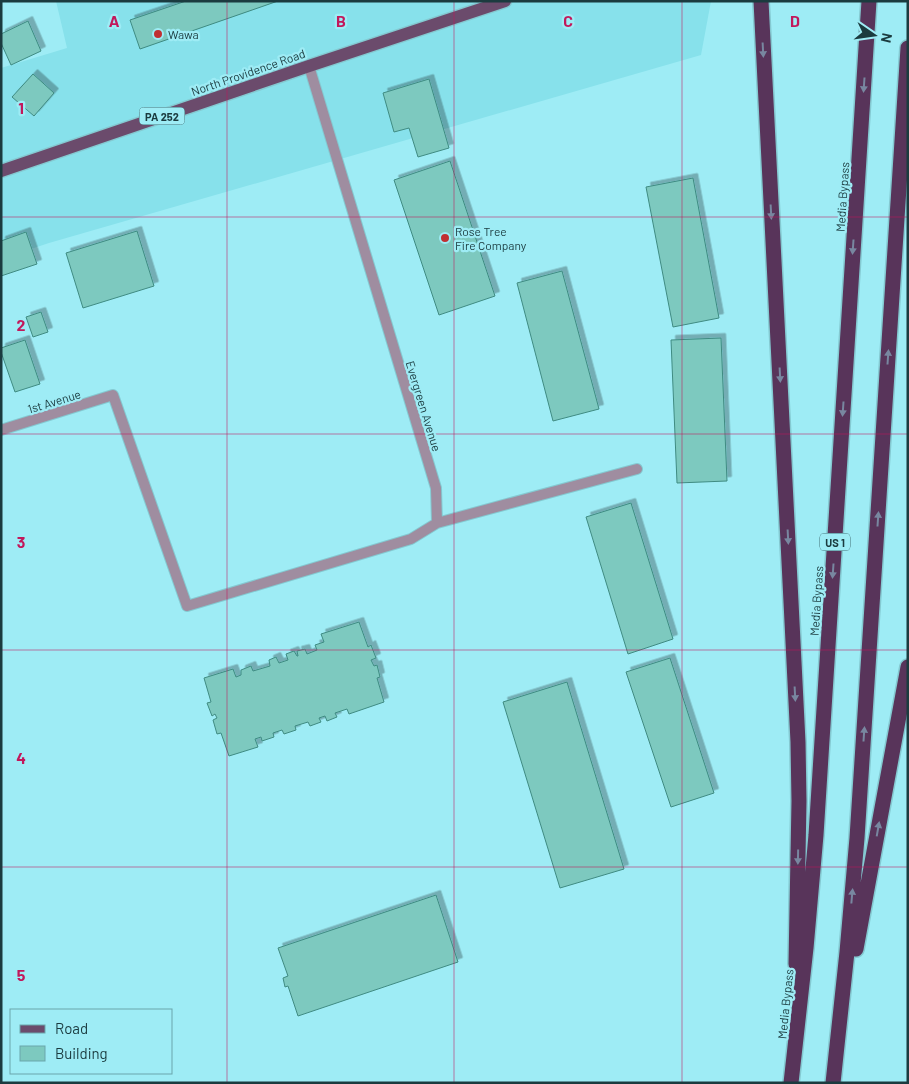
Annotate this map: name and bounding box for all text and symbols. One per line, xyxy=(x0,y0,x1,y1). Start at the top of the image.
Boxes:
north arrow xyxy=(849,10,899,60)
text: A xyxy=(109,11,120,30)
text: B xyxy=(336,11,346,30)
text: C xyxy=(563,11,573,30)
text: D xyxy=(790,11,800,30)
place label: Wawa xyxy=(168,27,199,41)
marker: Wawa xyxy=(152,28,164,40)
text: N xyxy=(878,32,896,44)
one-way arrow xyxy=(760,42,768,58)
street label: North Providence Road xyxy=(189,46,307,98)
one-way arrow xyxy=(859,77,867,93)
text: 1 xyxy=(18,98,24,117)
road number: PA 252 xyxy=(140,108,184,124)
street label: Media Bypass xyxy=(833,161,851,233)
one-way arrow xyxy=(768,205,776,221)
place label: Rose Tree Fire Company xyxy=(455,224,527,252)
marker: Rose Tree Fire Company xyxy=(439,232,451,244)
one-way arrow xyxy=(849,239,857,255)
text: 2 xyxy=(17,315,26,334)
one-way arrow xyxy=(884,349,892,365)
street label: Evergreen Avenue xyxy=(404,359,444,453)
one-way arrow xyxy=(776,367,784,383)
street label: 1st Avenue xyxy=(26,386,82,416)
one-way arrow xyxy=(839,401,847,417)
one-way arrow xyxy=(874,511,882,527)
one-way arrow xyxy=(784,529,792,545)
text: 3 xyxy=(17,532,25,551)
road number: US 1 xyxy=(820,534,850,550)
one-way arrow xyxy=(828,564,836,580)
street label: Media Bypass xyxy=(807,565,825,637)
one-way arrow xyxy=(792,687,800,703)
one-way arrow xyxy=(860,725,868,741)
text: 4 xyxy=(16,748,26,767)
one-way arrow xyxy=(875,820,883,836)
one-way arrow xyxy=(794,849,802,865)
one-way arrow xyxy=(848,887,856,903)
text: 5 xyxy=(17,965,26,984)
street label: Media Bypass xyxy=(774,968,796,1040)
legend xyxy=(10,1009,172,1074)
text: Road xyxy=(55,1019,88,1037)
text: Building xyxy=(55,1044,108,1062)

